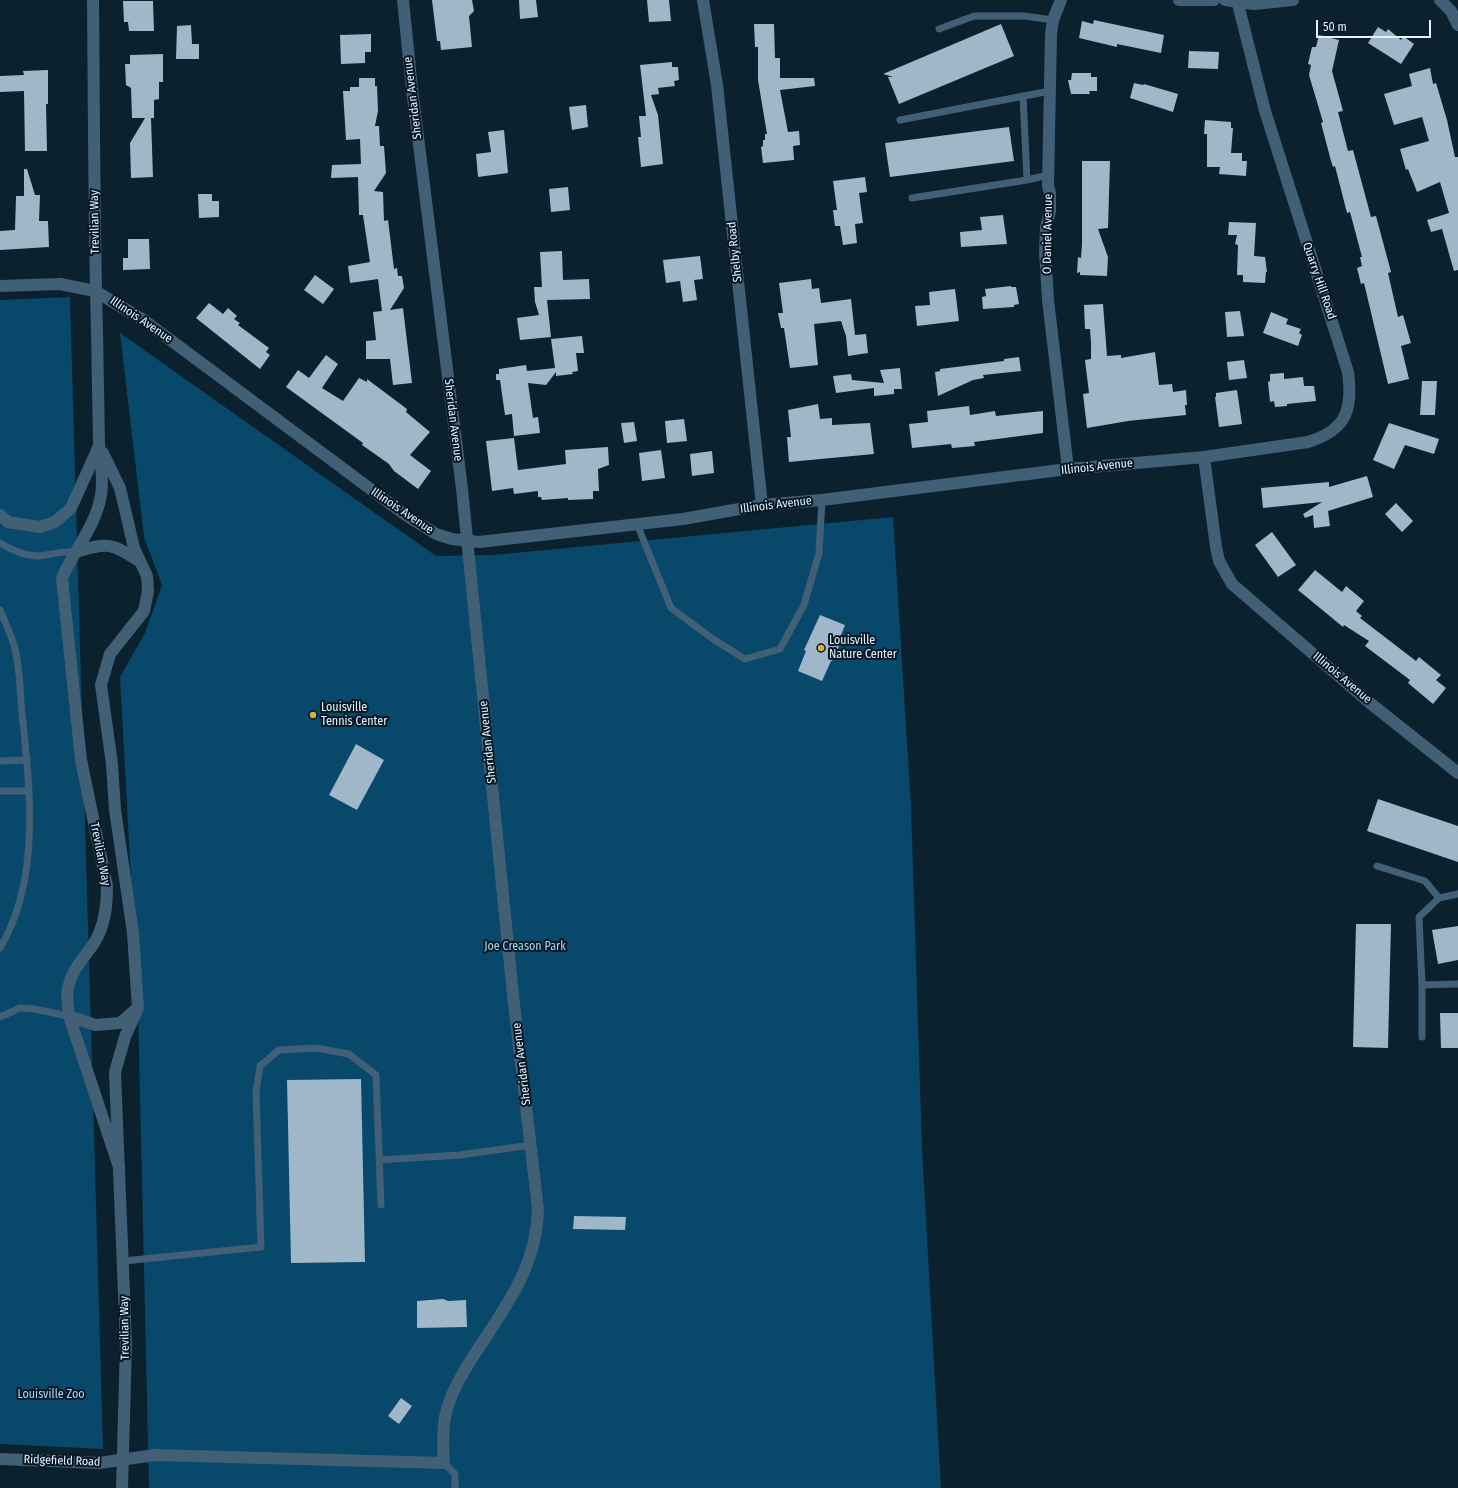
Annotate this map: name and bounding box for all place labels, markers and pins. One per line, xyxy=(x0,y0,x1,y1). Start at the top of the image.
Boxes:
place label: Louisville Nature Center xyxy=(829,634,897,662)
marker: Louisville Nature Center xyxy=(816,643,826,653)
place label: Louisville Tennis Center xyxy=(321,701,387,729)
marker: Louisville Tennis Center xyxy=(308,710,318,720)

